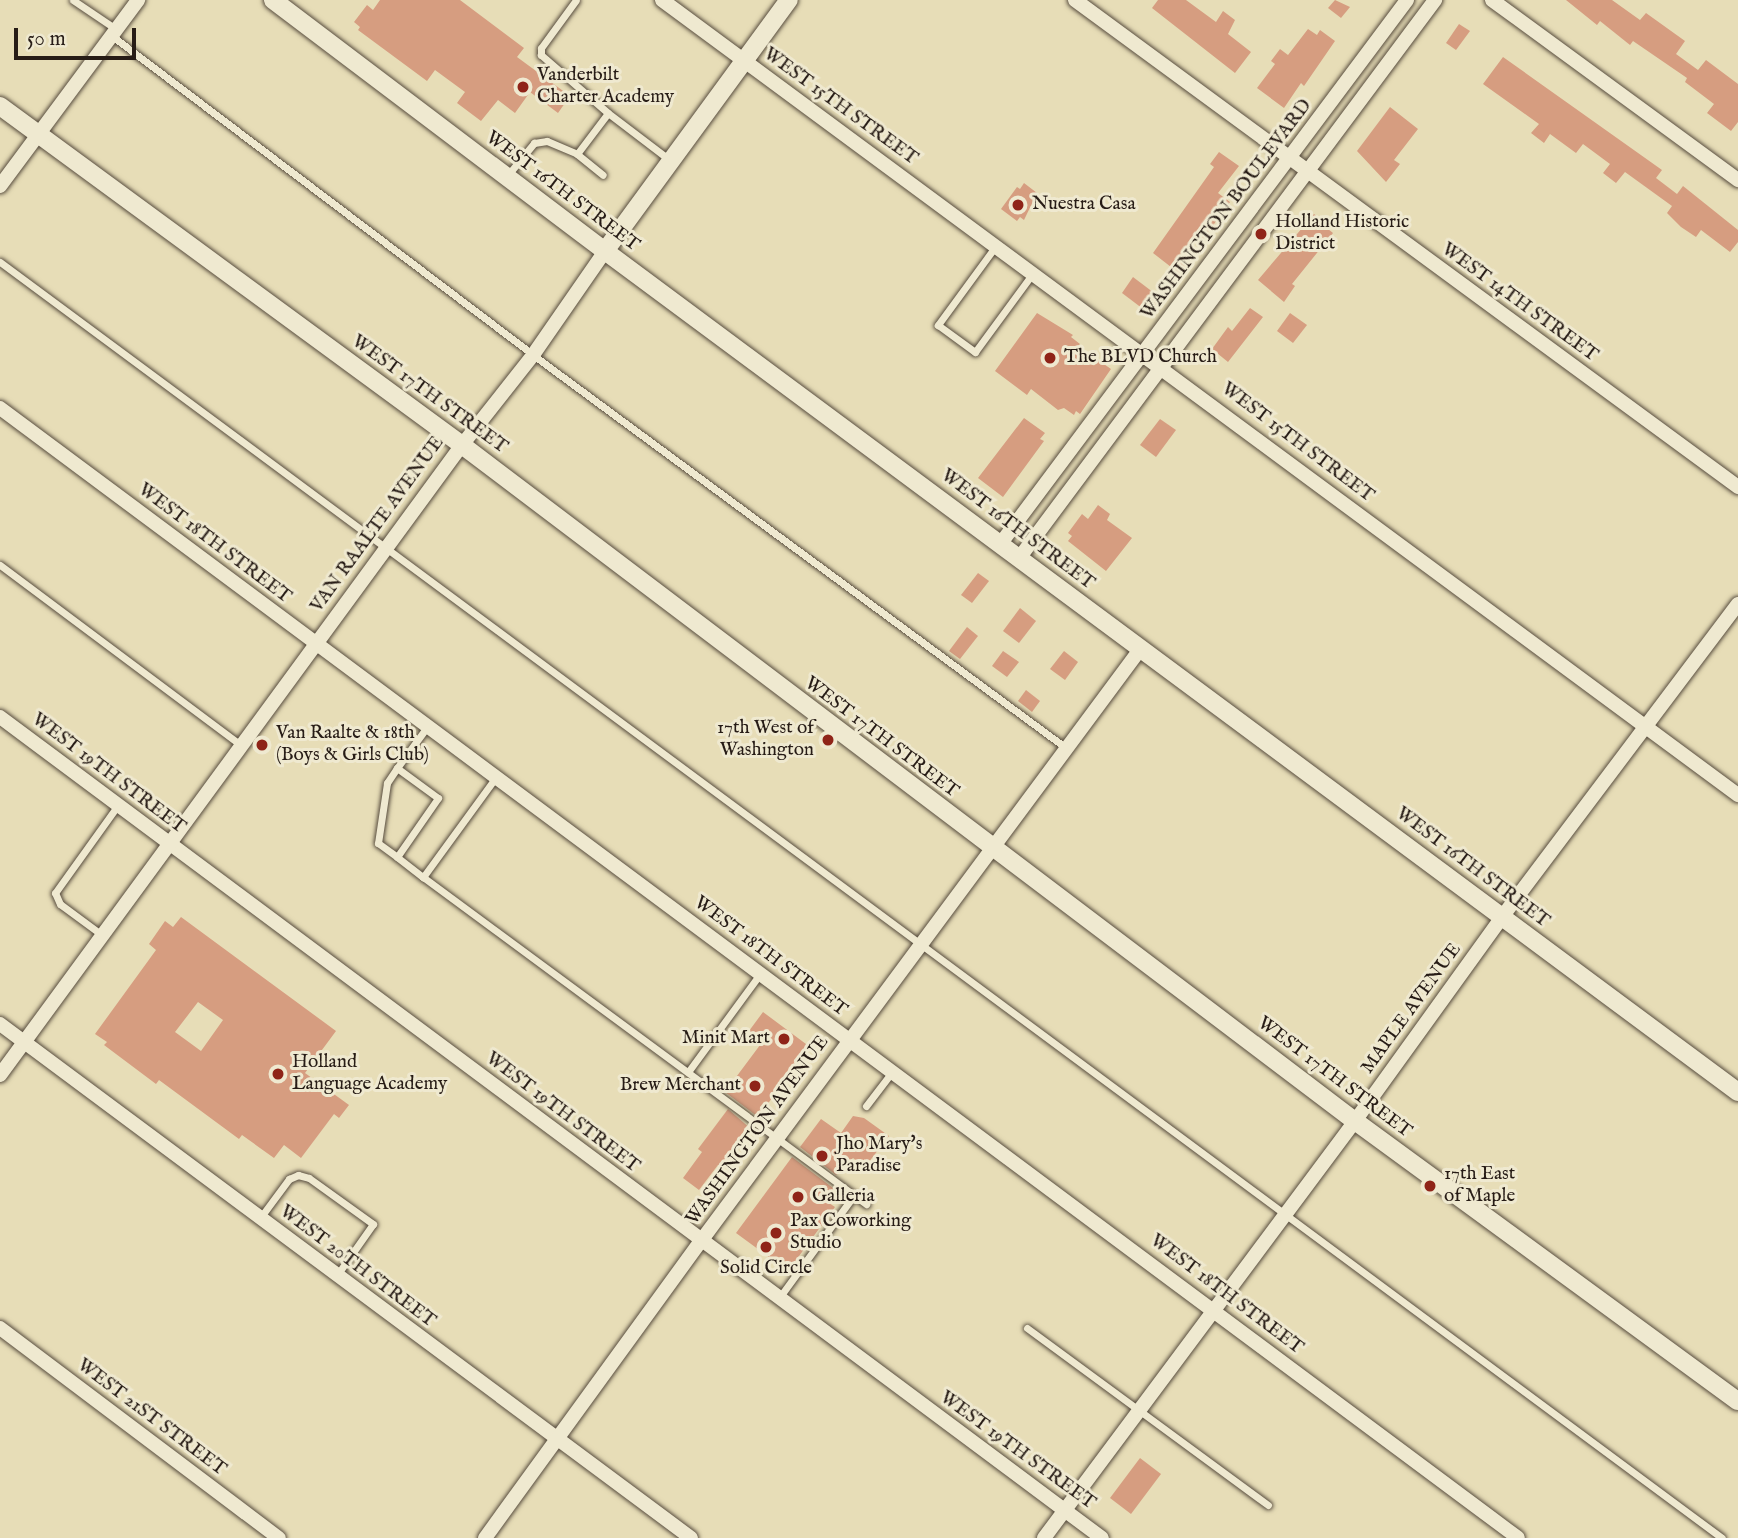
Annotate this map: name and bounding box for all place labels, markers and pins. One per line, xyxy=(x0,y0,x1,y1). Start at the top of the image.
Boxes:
place label: Vanderbilt Charter Academy xyxy=(537,65,674,109)
marker: Vanderbilt Charter Academy xyxy=(515,79,531,95)
place label: Nuestra Casa xyxy=(1032,194,1136,216)
marker: Nuestra Casa xyxy=(1010,197,1026,213)
place label: Holland Historic District xyxy=(1275,212,1409,256)
marker: Holland Historic District xyxy=(1253,226,1269,242)
place label: The BLVD Church xyxy=(1064,347,1217,369)
marker: The BLVD Church xyxy=(1042,350,1058,366)
place label: 17th West of Washington xyxy=(717,718,814,762)
place label: Van Raalte & 18th (Boys & Girls Club) xyxy=(276,723,429,767)
marker: 17th West of Washington xyxy=(820,732,836,748)
marker: Van Raalte & 18th (Boys & Girls Club) xyxy=(254,737,270,753)
place label: Minit Mart xyxy=(682,1028,770,1050)
marker: Minit Mart xyxy=(776,1031,792,1047)
place label: Holland Language Academy xyxy=(292,1052,447,1096)
marker: Holland Language Academy xyxy=(270,1066,286,1082)
place label: Brew Merchant xyxy=(620,1075,741,1097)
marker: Brew Merchant xyxy=(747,1078,763,1094)
place label: Jho Mary's Paradise xyxy=(836,1134,922,1178)
marker: Jho Mary's Paradise xyxy=(814,1148,830,1164)
place label: 17th East of Maple xyxy=(1444,1164,1515,1208)
marker: 17th East of Maple xyxy=(1422,1178,1438,1194)
place label: Galleria xyxy=(812,1186,875,1208)
marker: Galleria xyxy=(790,1189,806,1205)
place label: Pax Coworking Studio xyxy=(790,1211,911,1255)
marker: Pax Coworking Studio xyxy=(768,1225,784,1241)
marker: Solid Circle xyxy=(758,1239,774,1255)
place label: Solid Circle xyxy=(720,1258,812,1280)

